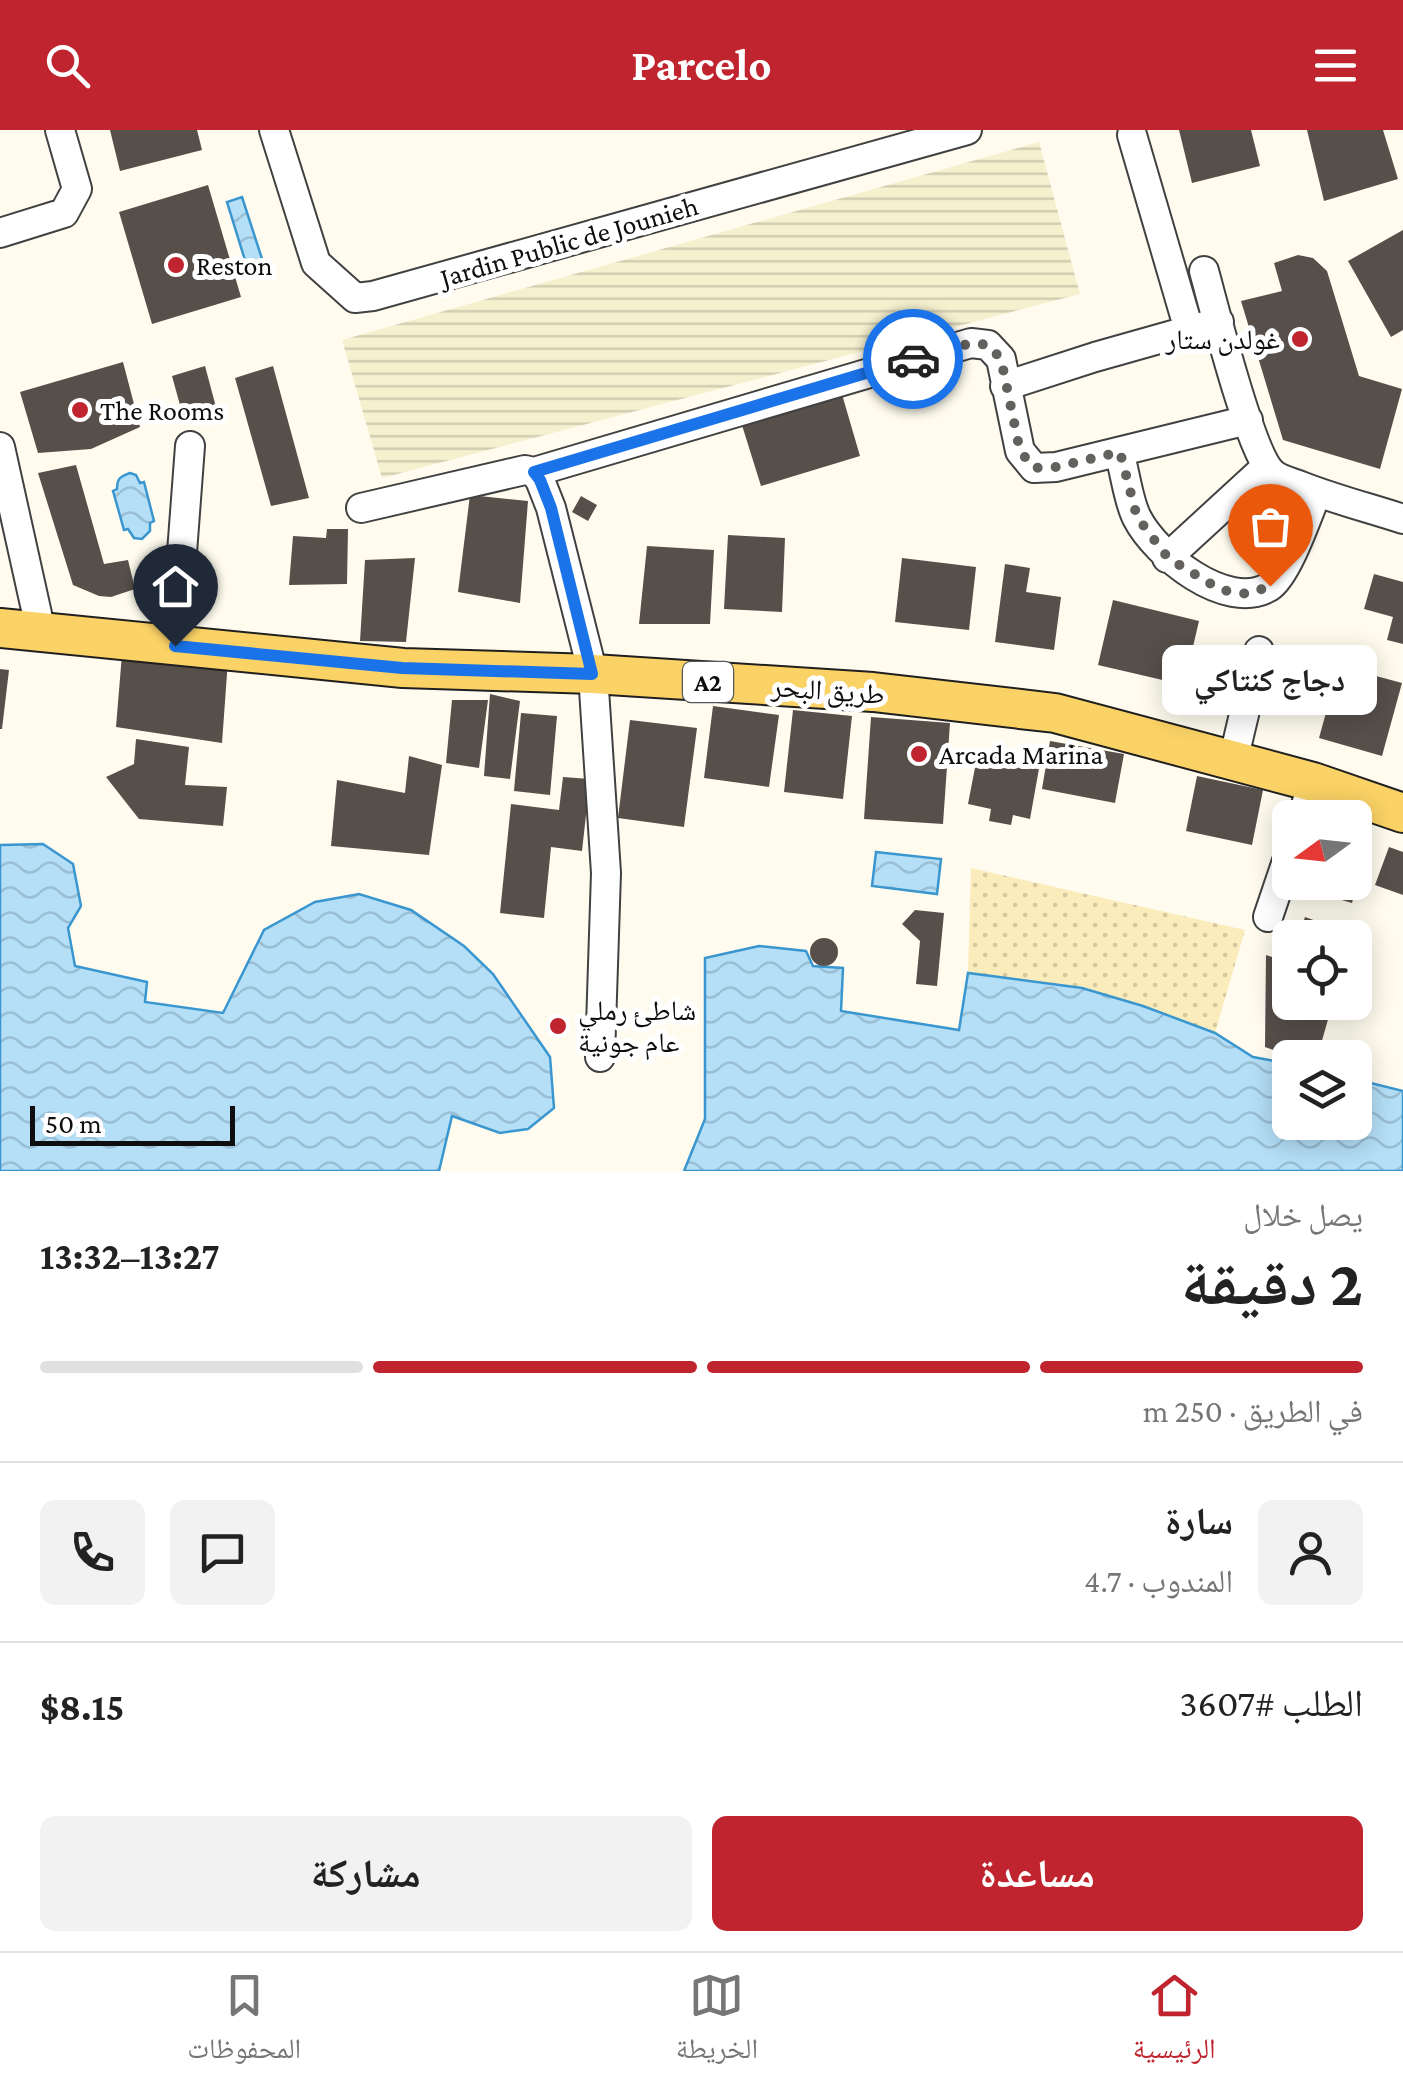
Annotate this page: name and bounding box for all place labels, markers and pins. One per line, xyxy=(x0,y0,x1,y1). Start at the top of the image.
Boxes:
place label: Reston xyxy=(196,250,272,281)
marker: Reston xyxy=(165,254,187,276)
place label: غولدن ستار xyxy=(1164,324,1280,356)
marker: غولدن ستار xyxy=(1289,328,1311,350)
place label: The Rooms xyxy=(100,395,224,426)
marker: The Rooms xyxy=(69,399,91,421)
pin xyxy=(1228,484,1313,587)
pin xyxy=(133,544,218,647)
callout: دجاج كنتاكي xyxy=(1162,646,1378,716)
place label: Arcada Marina xyxy=(939,739,1103,770)
marker: Arcada Marina xyxy=(908,743,930,765)
place label: شاطئ رملي عام جونية xyxy=(578,995,696,1061)
marker: شاطئ رملي عام جونية xyxy=(547,1015,569,1037)

